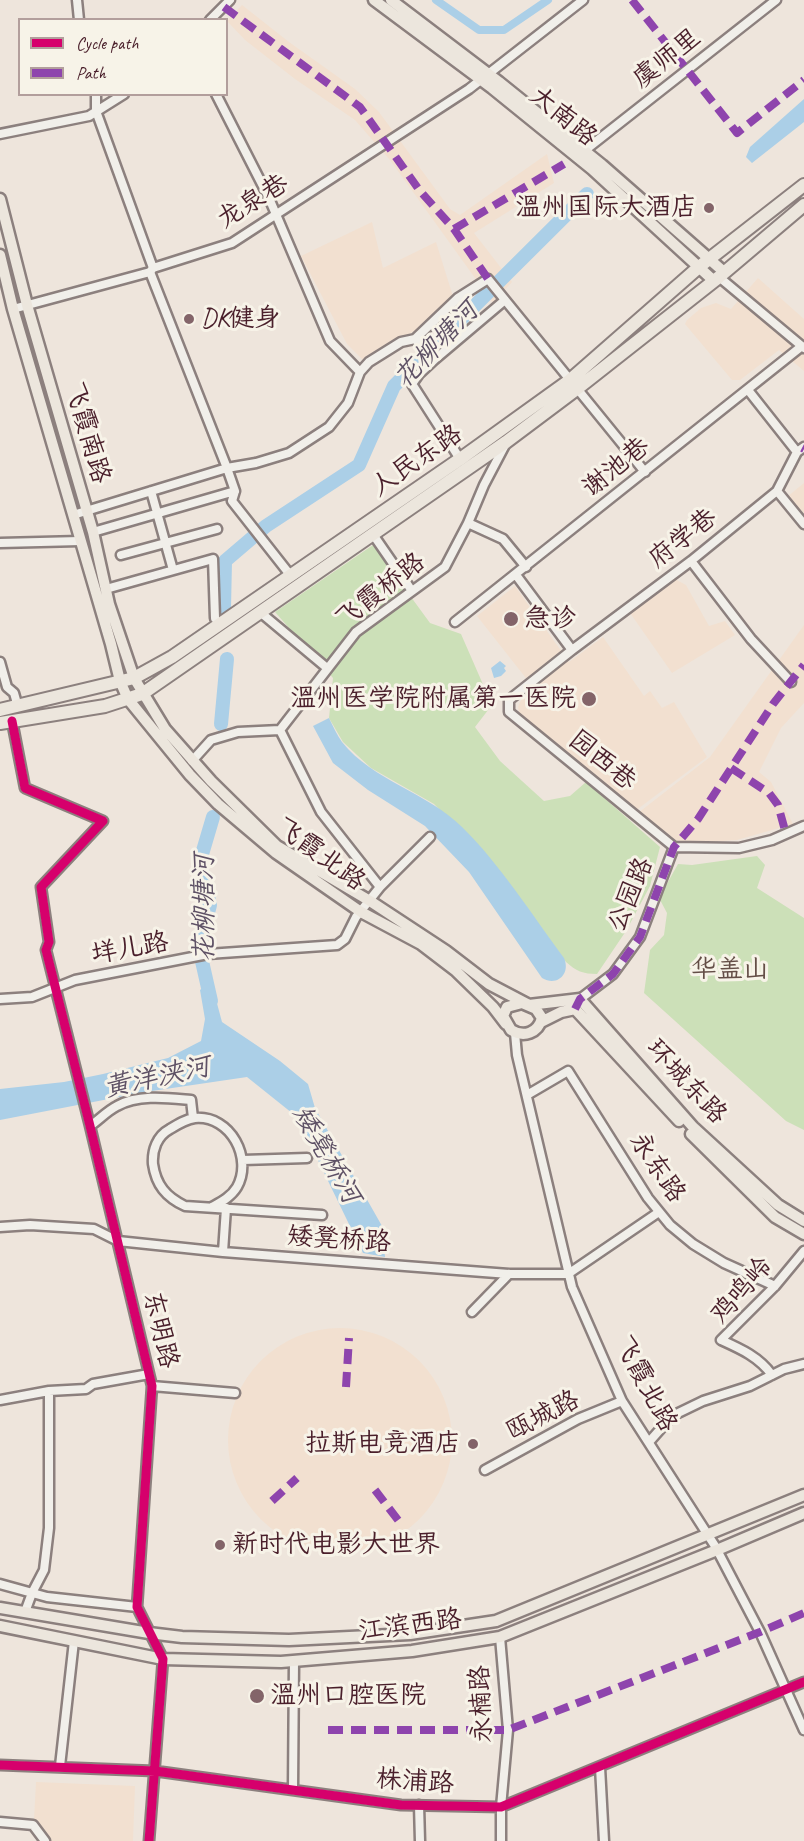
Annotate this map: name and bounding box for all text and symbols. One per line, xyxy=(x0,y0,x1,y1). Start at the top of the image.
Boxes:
legend xyxy=(18,18,228,96)
street label: 虞师里 xyxy=(627,23,707,95)
text: Cycle path xyxy=(76,32,138,54)
text: Path xyxy=(76,62,106,84)
street label: 大南路 xyxy=(523,80,603,154)
street label: 龙泉巷 xyxy=(212,168,294,236)
place label: 温州国际大酒店 xyxy=(515,192,697,224)
marker: 温州国际大酒店 xyxy=(702,201,716,215)
water label: 花柳塘河 xyxy=(388,295,486,395)
place label: DK健身 xyxy=(201,303,281,335)
marker: DK健身 xyxy=(182,312,196,326)
street label: 飞霞南路 xyxy=(58,379,116,487)
street label: 人民东路 xyxy=(365,418,469,504)
street label: 谢池巷 xyxy=(576,431,656,505)
street label: 府学巷 xyxy=(643,503,723,575)
street label: 飞霞桥路 xyxy=(330,547,432,635)
place label: 急诊 xyxy=(524,603,576,635)
marker: 急诊 xyxy=(502,610,520,628)
place label: 温州医学院附属第一医院 xyxy=(290,683,576,715)
marker: 温州医学院附属第一医院 xyxy=(580,690,598,708)
street label: 园西巷 xyxy=(562,724,642,798)
street label: 飞霞北路 xyxy=(269,812,371,898)
street label: 公园路 xyxy=(601,853,661,937)
water label: 花柳塘河 xyxy=(189,854,221,962)
street label: 垟儿路 xyxy=(89,927,171,971)
park label: 华盖山 xyxy=(691,954,769,986)
street label: 环城东路 xyxy=(639,1033,733,1131)
water label: 黄洋浃河 xyxy=(101,1051,213,1105)
water label: 矮凳桥河 xyxy=(285,1100,367,1210)
street label: 永东路 xyxy=(622,1127,692,1209)
street label: 矮凳桥路 xyxy=(286,1221,392,1259)
street label: 鸡鸣岭 xyxy=(705,1251,779,1331)
street label: 东明路 xyxy=(136,1288,184,1372)
street label: 飞霞北路 xyxy=(607,1331,683,1437)
street label: 瓯城路 xyxy=(501,1384,585,1448)
place label: 拉斯电竞酒店 xyxy=(305,1428,461,1460)
marker: 拉斯电竞酒店 xyxy=(466,1437,480,1451)
place label: 新时代电影大世界 xyxy=(232,1529,440,1561)
marker: 新时代电影大世界 xyxy=(213,1538,227,1552)
street label: 江滨西路 xyxy=(356,1604,464,1648)
street label: 永楠路 xyxy=(465,1664,499,1744)
place label: 温州口腔医院 xyxy=(270,1680,426,1712)
marker: 温州口腔医院 xyxy=(248,1687,266,1705)
street label: 株浦路 xyxy=(375,1764,455,1800)

